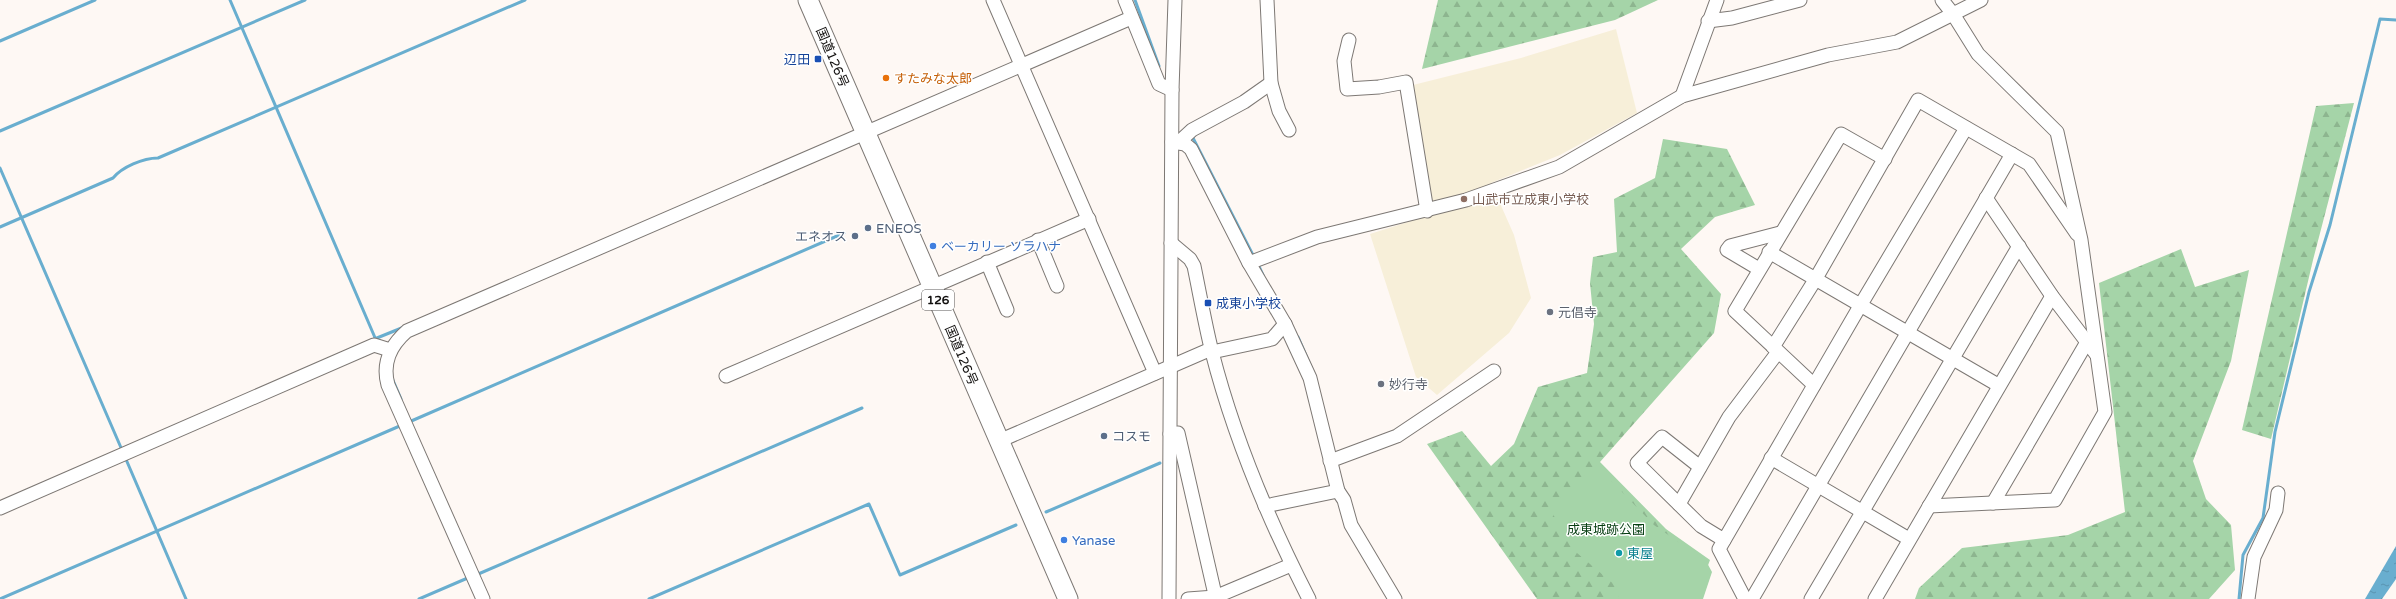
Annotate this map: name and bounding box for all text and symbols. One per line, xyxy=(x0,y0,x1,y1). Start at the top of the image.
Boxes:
street label: 国道126号 xyxy=(812,25,852,90)
place label: 辺田 xyxy=(784,52,810,68)
marker: 辺田 xyxy=(813,54,823,64)
place label: すたみな太郎 xyxy=(894,71,972,87)
marker: すたみな太郎 xyxy=(881,73,891,83)
place label: 山武市立成東小学校 xyxy=(1472,192,1589,208)
marker: 山武市立成東小学校 xyxy=(1459,194,1469,204)
place label: ENEOS xyxy=(876,221,922,237)
marker: ENEOS xyxy=(863,223,873,233)
place label: エネオス xyxy=(795,229,847,245)
marker: エネオス xyxy=(850,231,860,241)
place label: ベーカリー ソラハナ xyxy=(941,239,1061,255)
marker: ベーカリー ソラハナ xyxy=(928,241,938,251)
road number: 126 xyxy=(922,290,954,310)
place label: 成東小学校 xyxy=(1216,296,1281,312)
marker: 成東小学校 xyxy=(1203,298,1213,308)
place label: 元倡寺 xyxy=(1558,305,1597,321)
marker: 元倡寺 xyxy=(1545,307,1555,317)
street label: 国道126号 xyxy=(941,323,981,388)
place label: 妙行寺 xyxy=(1389,377,1428,393)
marker: 妙行寺 xyxy=(1376,379,1386,389)
place label: コスモ xyxy=(1112,429,1151,445)
marker: コスモ xyxy=(1099,431,1109,441)
park label: 成東城跡公園 xyxy=(1567,522,1645,538)
place label: Yanase xyxy=(1072,533,1115,549)
marker: Yanase xyxy=(1059,535,1069,545)
place label: 東屋 xyxy=(1627,546,1653,562)
marker: 東屋 xyxy=(1614,548,1624,558)

